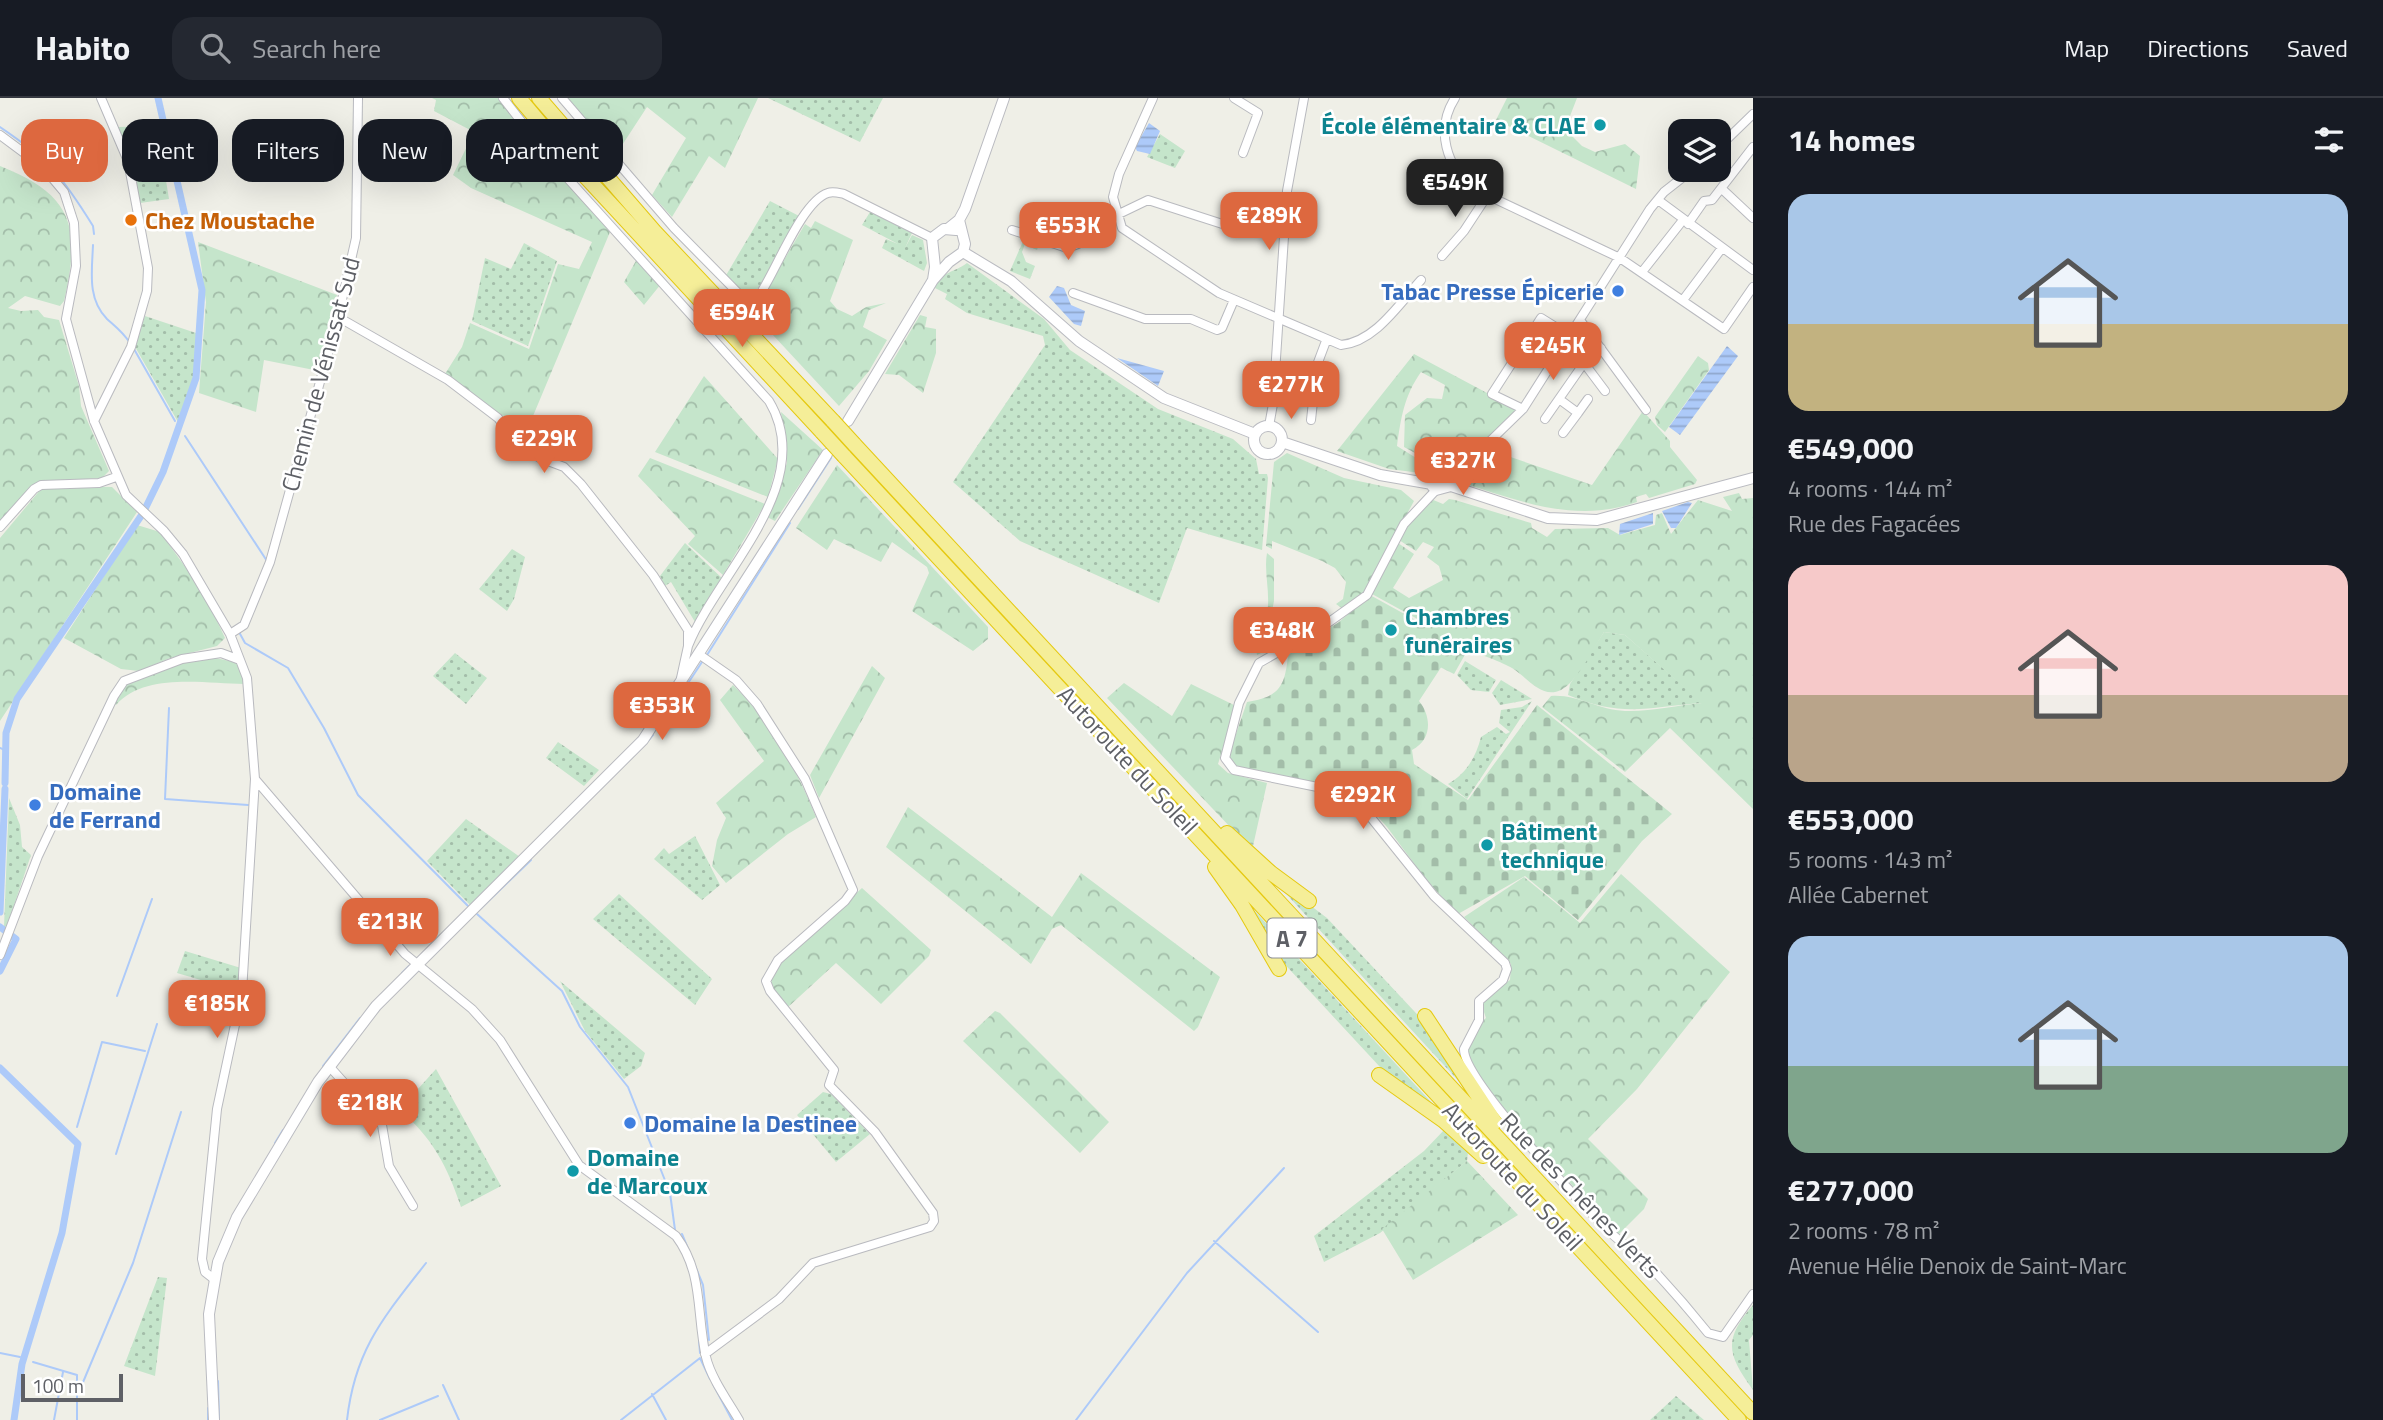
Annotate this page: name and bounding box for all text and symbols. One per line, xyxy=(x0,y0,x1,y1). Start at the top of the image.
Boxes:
search box xyxy=(172,17,662,80)
text: Habito xyxy=(35,23,130,73)
icon: search xyxy=(196,29,234,67)
text: Search here xyxy=(252,29,381,68)
text: Map xyxy=(2064,30,2109,66)
text: Directions xyxy=(2147,30,2249,66)
text: Saved xyxy=(2287,30,2348,66)
place label: École élémentaire & CLAE xyxy=(1321,107,1586,143)
marker: École élémentaire & CLAE xyxy=(1592,117,1608,133)
text: 14 homes xyxy=(1788,117,1915,163)
chip: Buy xyxy=(21,119,108,182)
chip: Rent xyxy=(122,119,218,182)
chip: Filters xyxy=(232,119,344,182)
chip: New xyxy=(358,119,452,182)
chip: Apartment xyxy=(466,119,623,182)
map controls xyxy=(1668,119,1731,182)
button: layers xyxy=(1668,119,1731,182)
icon: filters xyxy=(2310,121,2348,159)
pin: €549K xyxy=(1406,159,1504,219)
text: €549K xyxy=(1422,164,1488,199)
pin: €289K xyxy=(1220,192,1318,252)
text: €289K xyxy=(1236,197,1302,232)
place label: Chez Moustache xyxy=(145,202,315,238)
pin: €553K xyxy=(1019,202,1117,262)
text: €553K xyxy=(1035,207,1101,242)
marker: Chez Moustache xyxy=(123,212,139,228)
icon: home xyxy=(2005,240,2131,366)
street label: Chemin de Vénissat Sud xyxy=(271,253,369,495)
place label: Tabac Presse Épicerie xyxy=(1381,273,1604,309)
marker: Tabac Presse Épicerie xyxy=(1610,283,1626,299)
pin: €594K xyxy=(693,289,791,349)
text: €594K xyxy=(709,294,775,329)
pin: €245K xyxy=(1504,322,1602,382)
text: €245K xyxy=(1520,327,1586,362)
pin: €277K xyxy=(1242,362,1340,421)
text: €277K xyxy=(1258,366,1324,401)
pin: €229K xyxy=(495,416,593,475)
text: €229K xyxy=(511,420,577,455)
text: €549,000 xyxy=(1788,425,1914,471)
pin: €327K xyxy=(1414,438,1512,497)
text: €327K xyxy=(1430,442,1496,477)
text: 4 rooms · 144 m² xyxy=(1788,471,1952,506)
text: Rue des Fagacées xyxy=(1788,506,1961,541)
place label: Chambres funéraires xyxy=(1405,598,1512,662)
pin: €348K xyxy=(1233,608,1331,667)
icon: home xyxy=(2005,611,2131,737)
text: €348K xyxy=(1249,612,1315,647)
marker: Chambres funéraires xyxy=(1383,622,1399,638)
street label: Autoroute du Soleil xyxy=(1049,677,1207,843)
pin: €353K xyxy=(613,682,711,742)
text: €353K xyxy=(629,687,695,722)
pin: €292K xyxy=(1314,772,1412,831)
place label: Domaine de Ferrand xyxy=(49,773,161,837)
text: €292K xyxy=(1330,776,1396,811)
text: €553,000 xyxy=(1788,796,1914,842)
marker: Domaine de Ferrand xyxy=(27,797,43,813)
place label: Bâtiment technique xyxy=(1501,813,1604,877)
marker: Bâtiment technique xyxy=(1479,837,1495,853)
text: 5 rooms · 143 m² xyxy=(1788,842,1952,877)
text: Allée Cabernet xyxy=(1788,877,1928,912)
pin: €213K xyxy=(341,898,439,958)
text: €213K xyxy=(357,903,423,938)
road number: A 7 xyxy=(1268,918,1316,958)
pin: €185K xyxy=(168,981,266,1040)
icon: home xyxy=(2005,982,2131,1108)
text: €185K xyxy=(184,985,250,1020)
pin: €218K xyxy=(321,1080,419,1139)
text: €218K xyxy=(337,1084,403,1119)
street label: Autoroute du Soleil xyxy=(1434,1093,1592,1259)
street label: Rue des Chênes Verts xyxy=(1492,1104,1670,1286)
place label: Domaine la Destinee xyxy=(644,1105,857,1141)
marker: Domaine la Destinee xyxy=(622,1115,638,1131)
place label: Domaine de Marcoux xyxy=(587,1139,708,1203)
marker: Domaine de Marcoux xyxy=(565,1163,581,1179)
text: €277,000 xyxy=(1788,1167,1914,1213)
text: 2 rooms · 78 m² xyxy=(1788,1213,1939,1248)
text: Avenue Hélie Denoix de Saint-Marc xyxy=(1788,1248,2127,1283)
scale bar xyxy=(21,1371,122,1403)
text: 100 m xyxy=(32,1371,84,1400)

